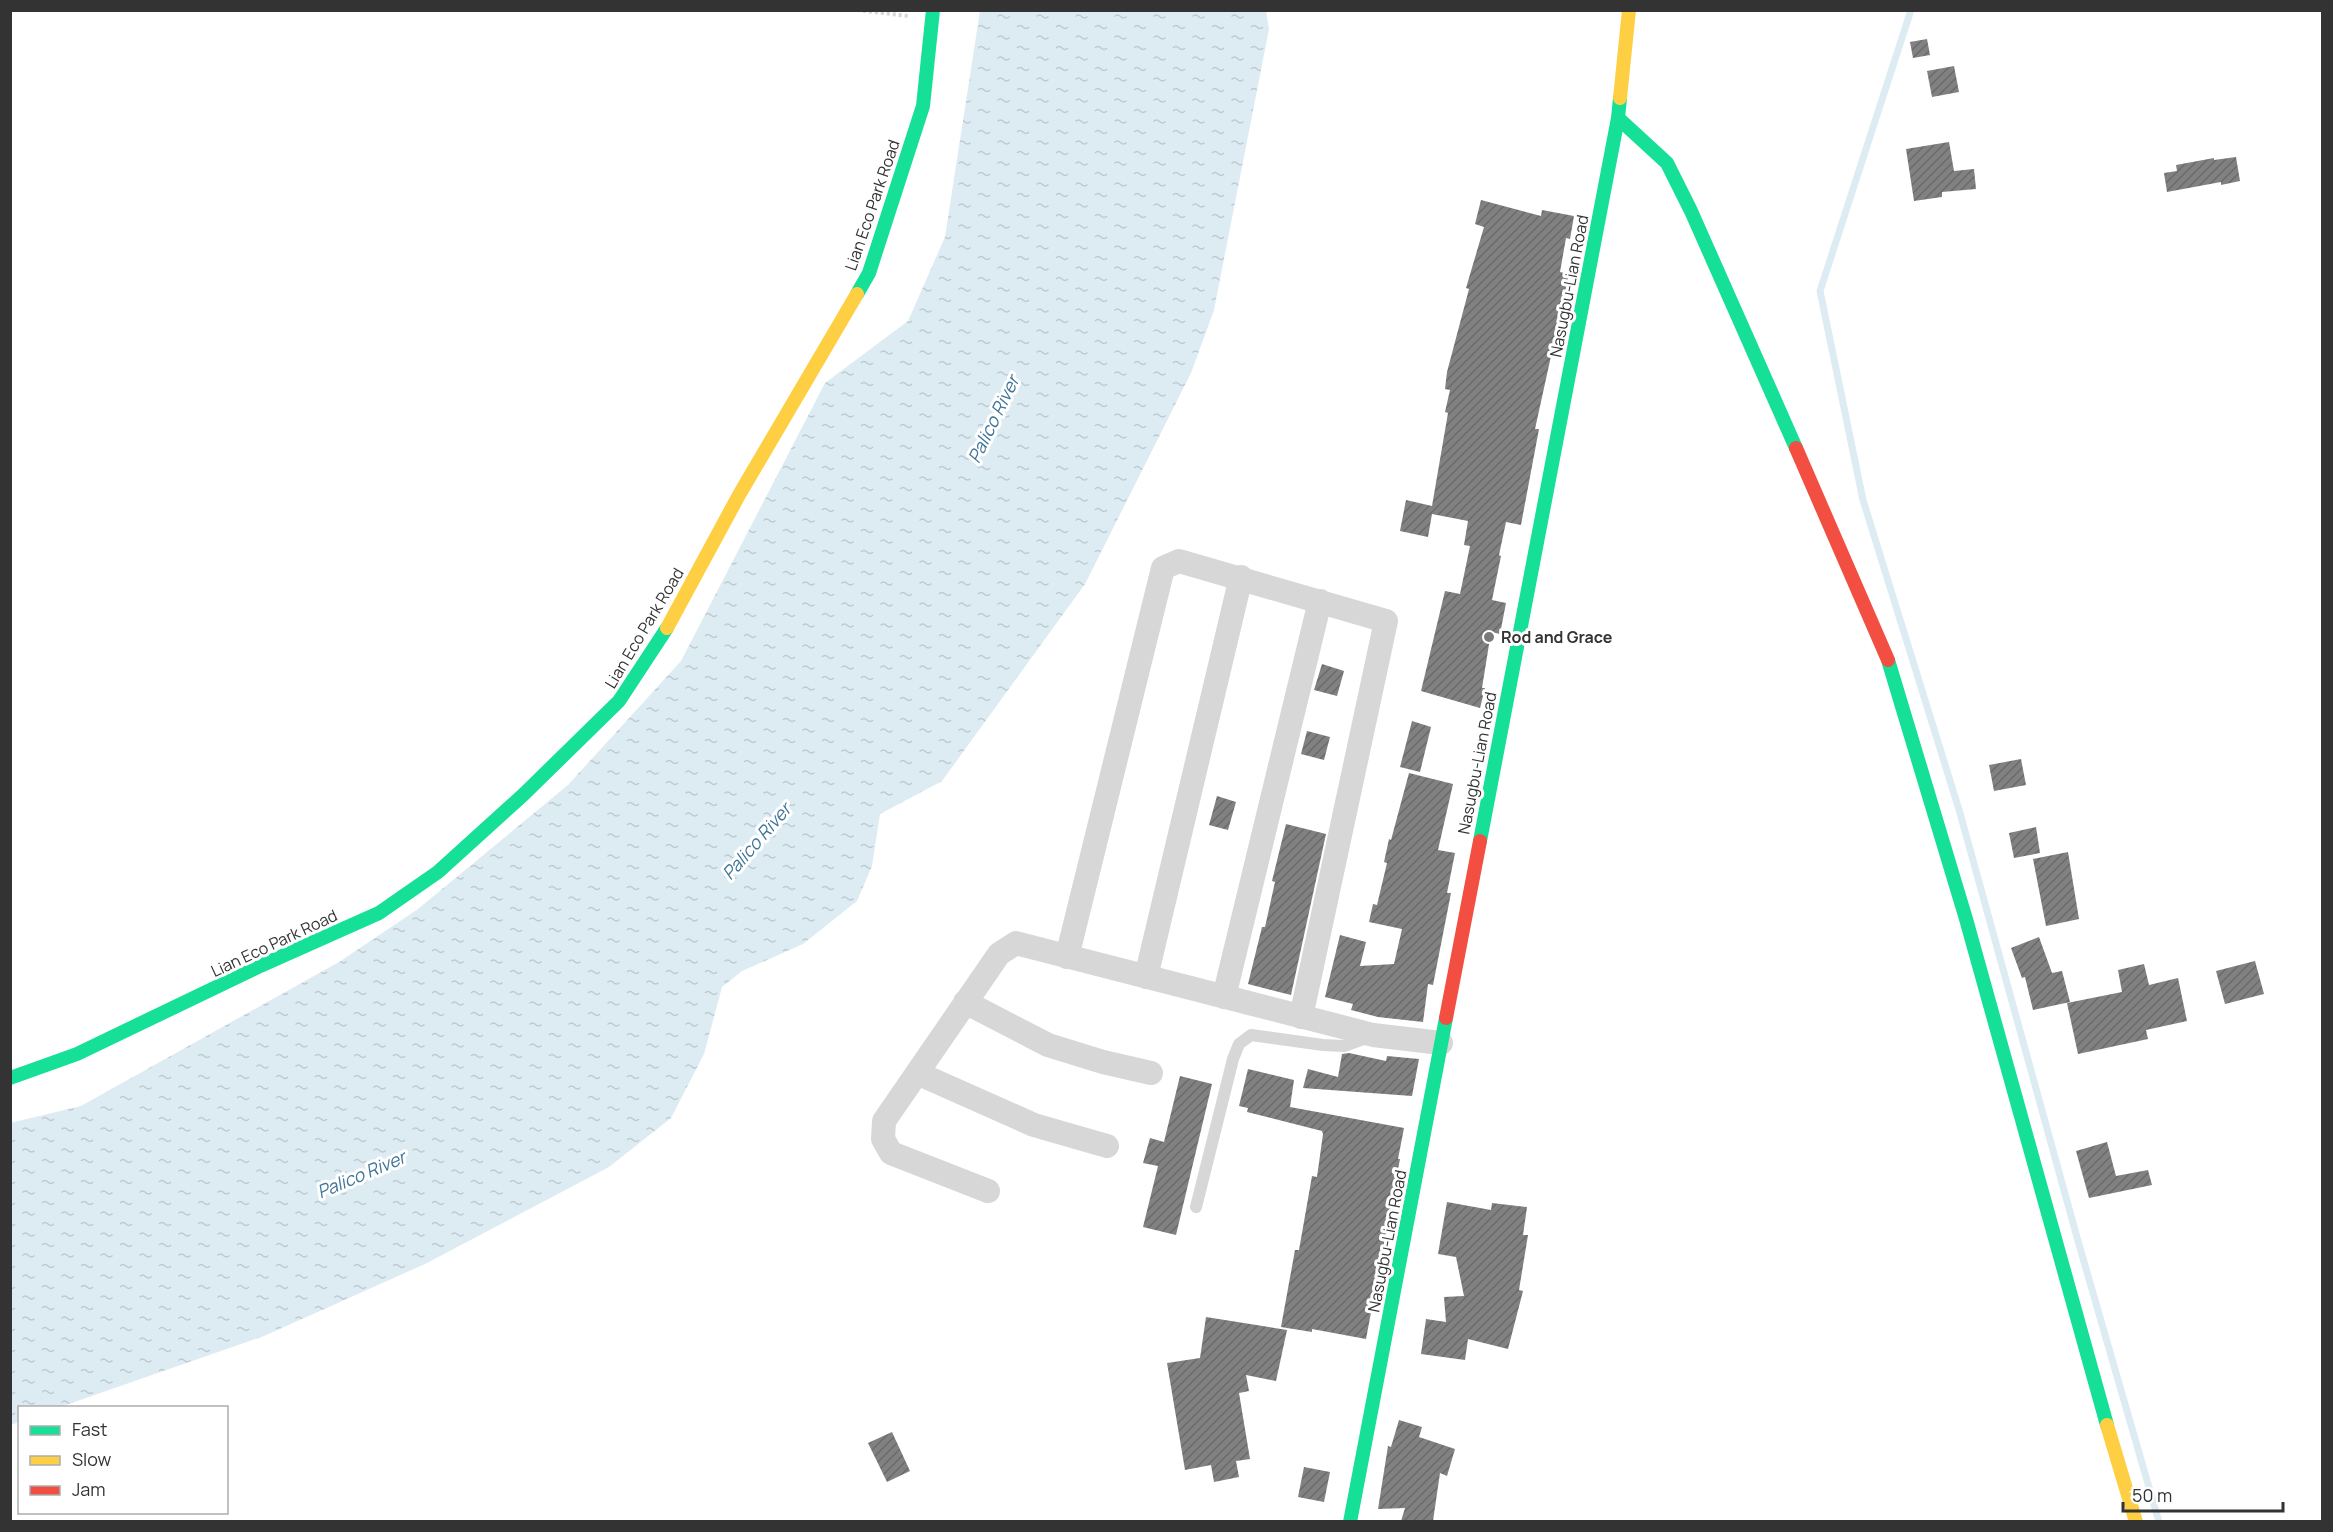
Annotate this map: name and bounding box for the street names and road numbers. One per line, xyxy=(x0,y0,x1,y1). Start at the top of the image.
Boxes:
street label: Lian Eco Park Road xyxy=(839,137,905,273)
street label: Nasugbu-Lian Road xyxy=(1544,213,1594,359)
street label: Lian Eco Park Road xyxy=(599,564,689,692)
street label: Nasugbu-Lian Road xyxy=(1452,690,1502,836)
street label: Lian Eco Park Road xyxy=(207,904,341,982)
street label: Nasugbu-Lian Road xyxy=(1362,1168,1412,1314)

